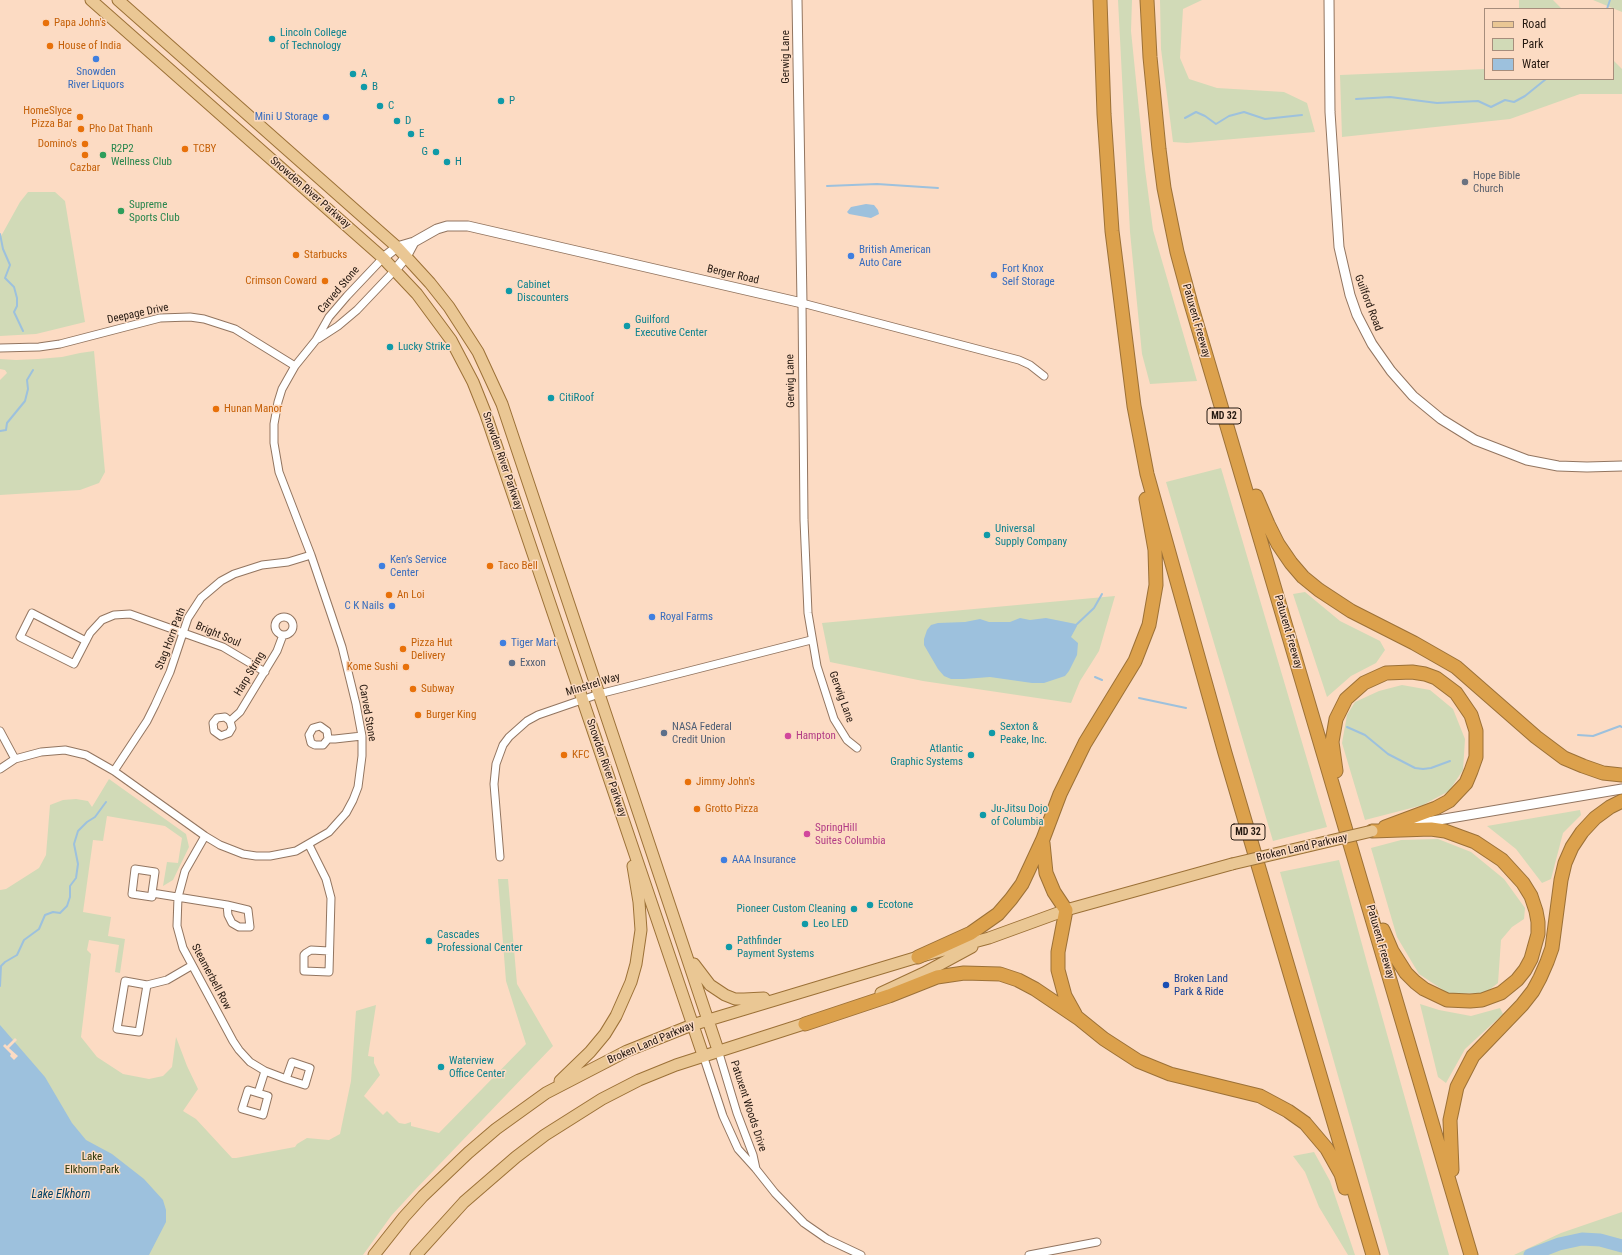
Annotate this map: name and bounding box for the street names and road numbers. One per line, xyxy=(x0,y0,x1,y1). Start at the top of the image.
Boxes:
street label: Gerwig Lane xyxy=(779,30,793,84)
street label: Snowden River Parkway xyxy=(267,154,353,232)
street label: Berger Road xyxy=(706,263,760,287)
street label: Carved Stone xyxy=(315,264,363,316)
street label: Guilford Road xyxy=(1351,273,1385,333)
street label: Patuxent Freeway xyxy=(1179,282,1213,360)
street label: Deepage Drive xyxy=(106,301,170,327)
street label: Gerwig Lane xyxy=(784,354,798,408)
road number: MD 32 xyxy=(1207,408,1241,424)
street label: Snowden River Parkway xyxy=(479,410,525,512)
street label: Patuxent Freeway xyxy=(1271,593,1305,671)
street label: Stag Horn Path xyxy=(153,606,189,672)
street label: Bright Soul xyxy=(194,620,242,650)
street label: Harp String xyxy=(232,650,268,698)
street label: Gerwig Lane xyxy=(826,670,856,724)
street label: Minstrel Way xyxy=(564,671,622,699)
street label: Carved Stone xyxy=(356,683,378,743)
street label: Snowden River Parkway xyxy=(583,717,629,819)
road number: MD 32 xyxy=(1231,824,1265,840)
street label: Broken Land Parkway xyxy=(1255,831,1349,865)
street label: Patuxent Freeway xyxy=(1363,903,1397,981)
street label: Steamerbell Row xyxy=(188,942,234,1012)
street label: Broken Land Parkway xyxy=(606,1019,696,1067)
street label: Patuxent Woods Drive xyxy=(727,1059,769,1153)

